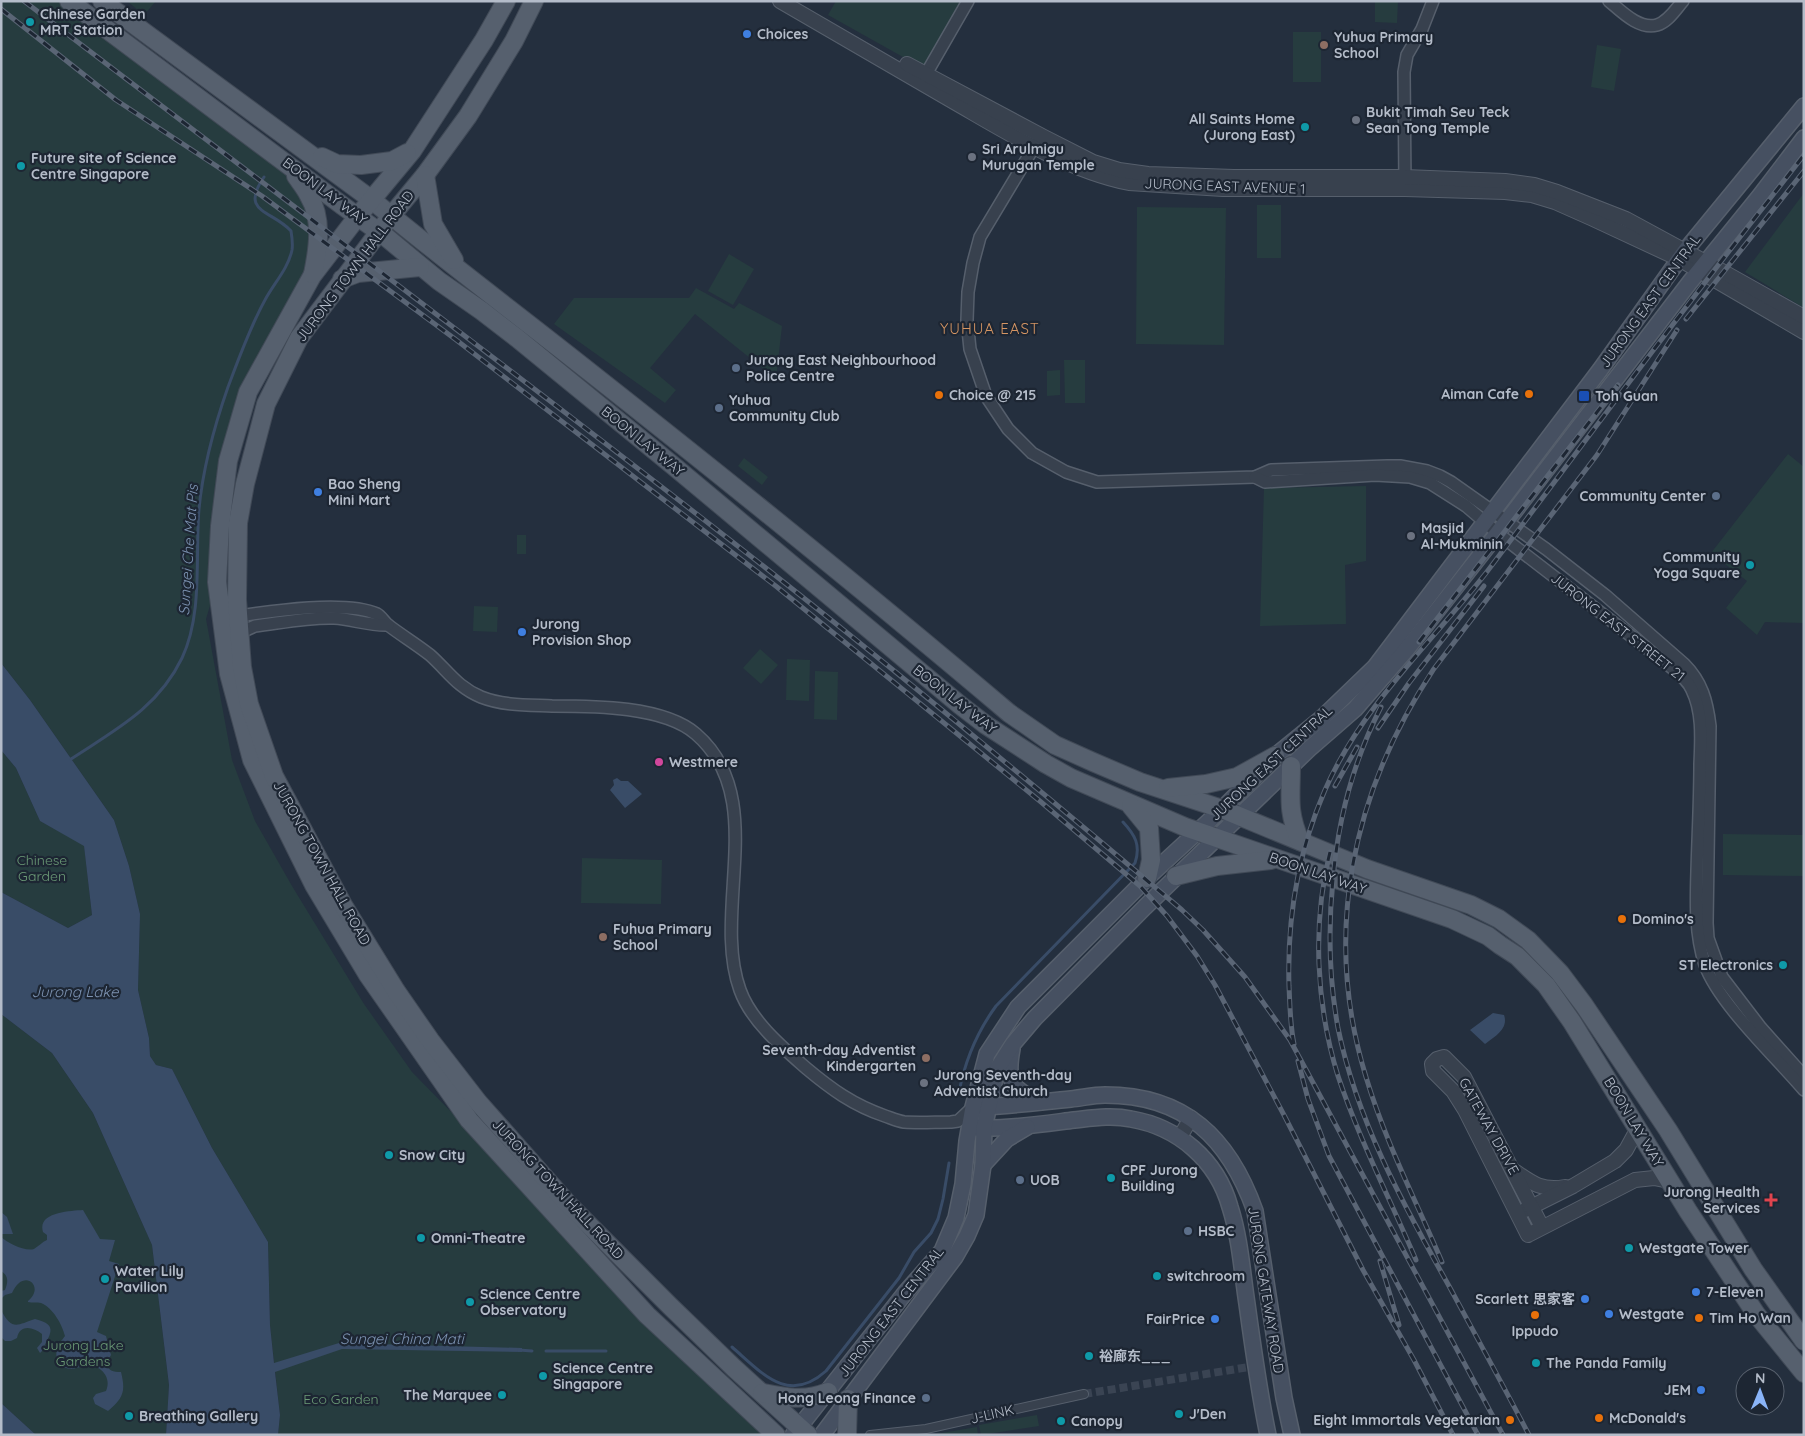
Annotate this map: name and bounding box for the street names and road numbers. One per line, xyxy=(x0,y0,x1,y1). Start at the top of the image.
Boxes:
street label: BOON LAY WAY xyxy=(279,153,371,229)
street label: JURONG EAST AVENUE 1 xyxy=(1144,174,1306,198)
street label: JURONG TOWN HALL ROAD xyxy=(292,187,418,345)
street label: JURONG EAST CENTRAL xyxy=(1596,230,1705,371)
street label: BOON LAY WAY xyxy=(598,402,688,480)
street label: JURONG EAST STREET 21 xyxy=(1547,569,1689,685)
street label: BOON LAY WAY xyxy=(909,661,1001,737)
street label: JURONG EAST CENTRAL xyxy=(1206,701,1336,824)
street label: JURONG TOWN HALL ROAD xyxy=(269,778,375,948)
street label: BOON LAY WAY xyxy=(1267,848,1369,898)
street label: GATEWAY DRIVE xyxy=(1455,1074,1523,1178)
street label: BOON LAY WAY xyxy=(1600,1074,1668,1170)
street label: JURONG TOWN HALL ROAD xyxy=(488,1115,628,1263)
street label: JURONG GATEWAY ROAD xyxy=(1244,1205,1288,1375)
street label: JURONG EAST CENTRAL xyxy=(835,1243,948,1381)
street label: J-LINK xyxy=(969,1400,1015,1428)

